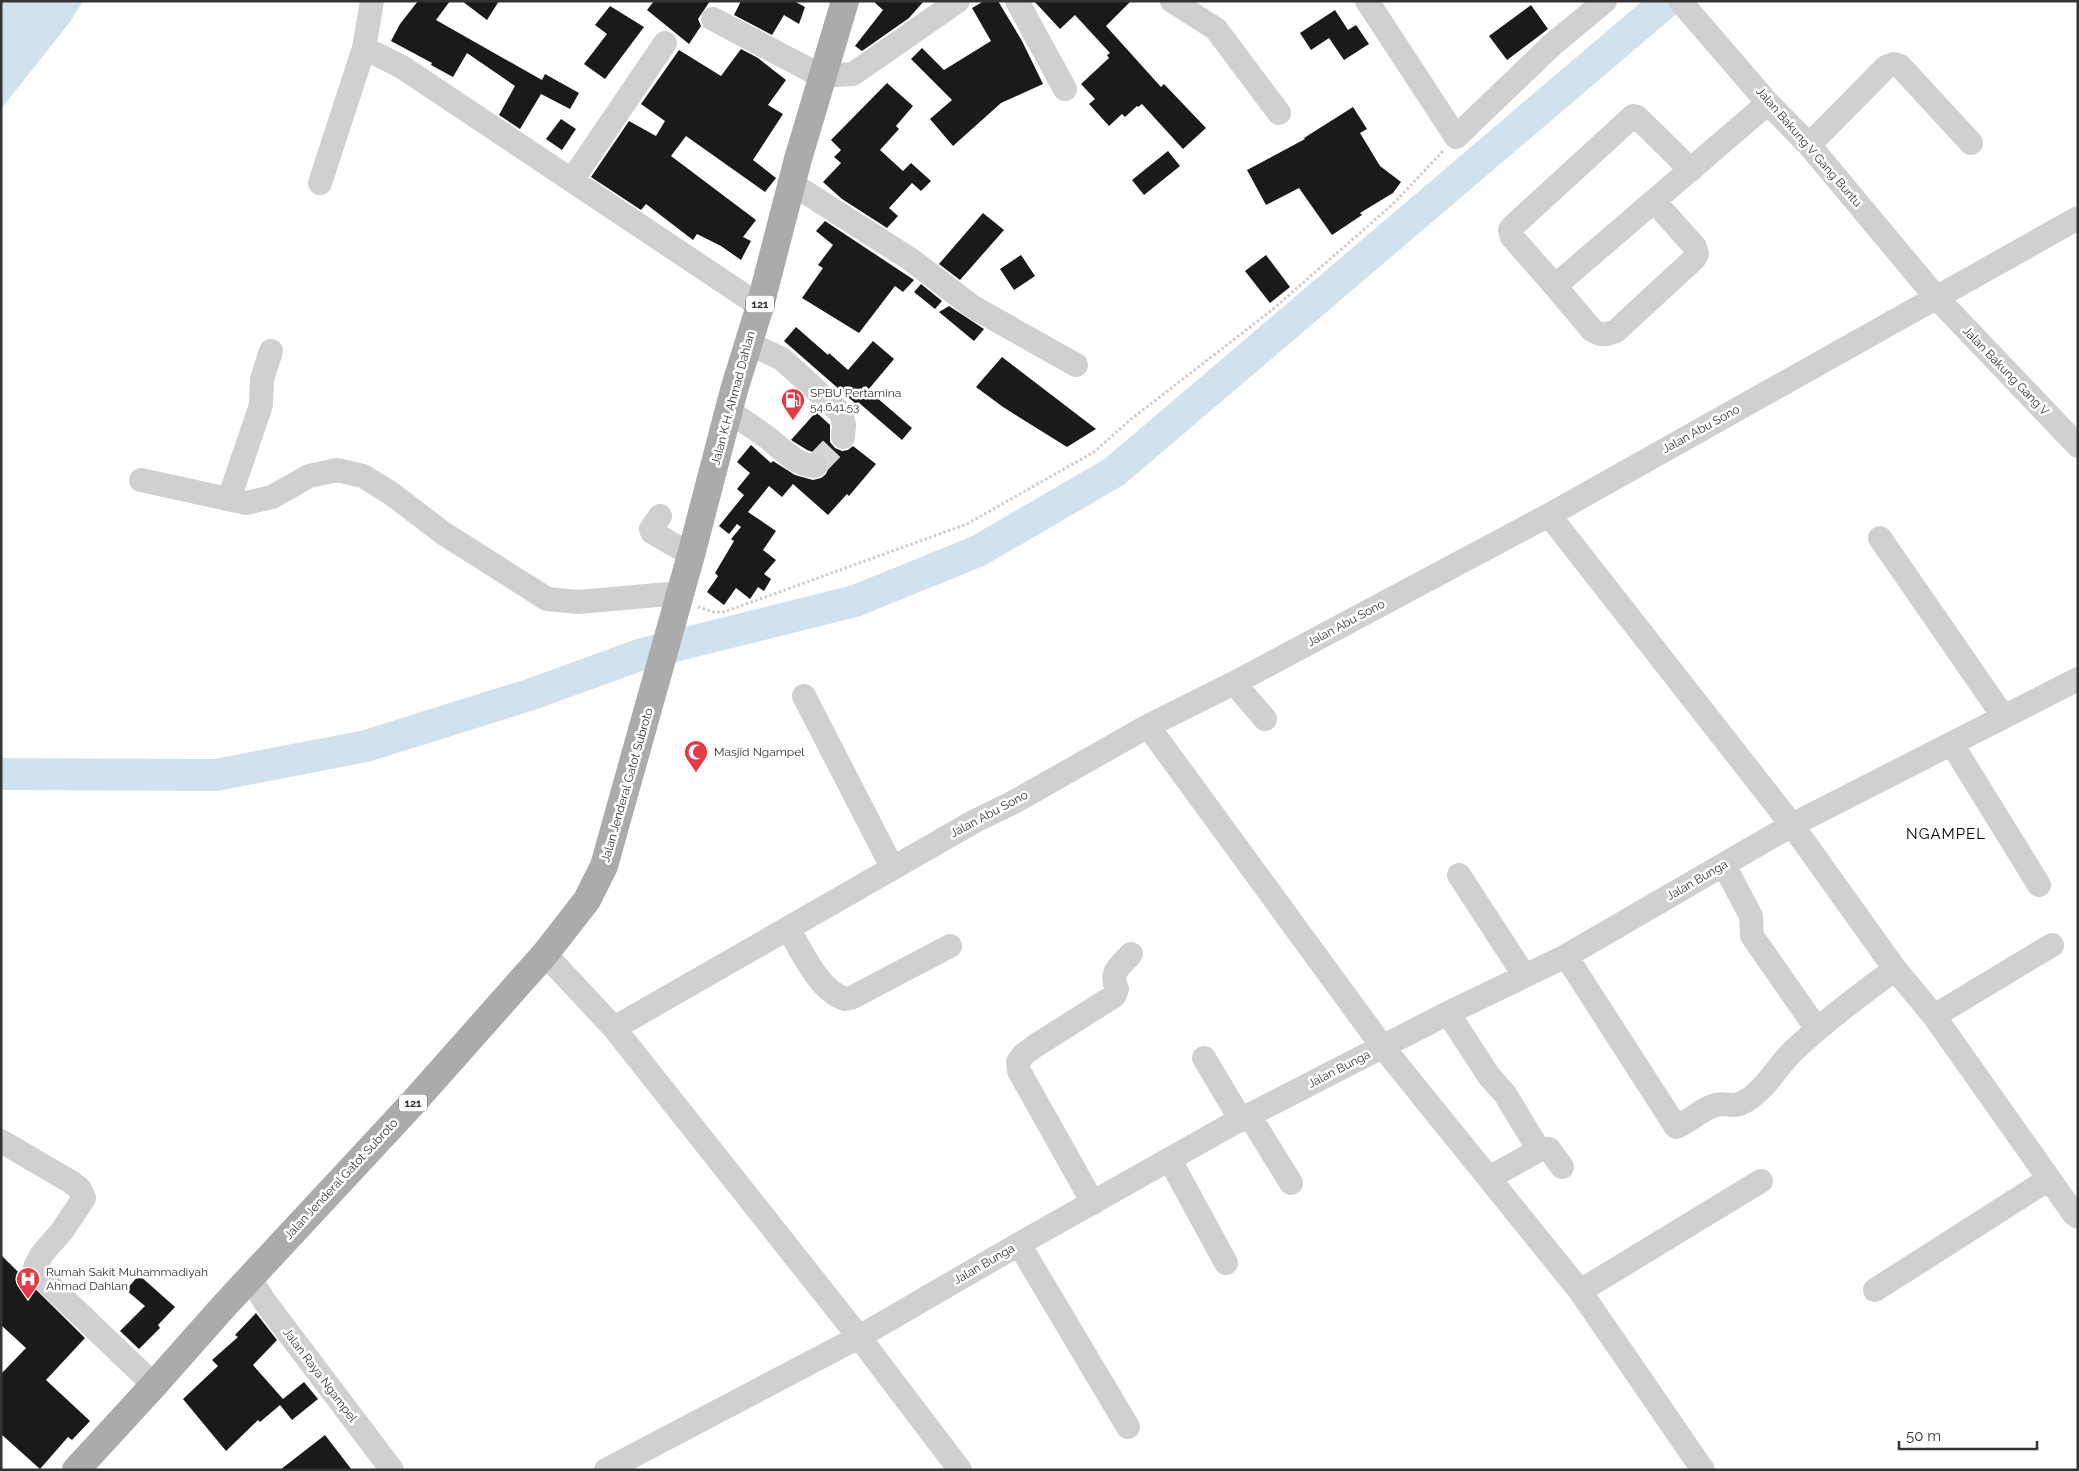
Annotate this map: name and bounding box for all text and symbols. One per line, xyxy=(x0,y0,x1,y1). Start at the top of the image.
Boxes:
street label: Jalan Bakung V Gang Buntu xyxy=(1753,84,1865,210)
road number: 121 xyxy=(746,296,774,312)
street label: Jalan Bakung Gang V xyxy=(1960,324,2052,418)
street label: Jalan K.H. Ahmad Dahlan xyxy=(708,330,758,466)
place label: SPBU Pertamina 54.641.53 xyxy=(810,386,901,414)
fuel station icon: SPBU Pertamina 54.641.53 xyxy=(780,387,806,421)
street label: Jalan Abu Sono xyxy=(1660,402,1742,456)
street label: Jalan Abu Sono xyxy=(1305,597,1387,649)
street label: Jalan Jenderal Gatot Subroto xyxy=(598,706,656,864)
mosque icon: Masjid Ngampel xyxy=(683,739,709,773)
place label: Masjid Ngampel xyxy=(714,745,805,759)
street label: Jalan Abu Sono xyxy=(948,788,1030,840)
district label: NGAMPEL xyxy=(1906,825,1986,843)
street label: Jalan Bunga xyxy=(1664,857,1730,903)
street label: Jalan Bunga xyxy=(1305,1047,1373,1091)
road number: 121 xyxy=(399,1094,427,1112)
street label: Jalan Jenderal Gatot Subroto xyxy=(281,1116,401,1242)
street label: Jalan Bunga xyxy=(951,1241,1017,1287)
place label: Rumah Sakit Muhammadiyah Ahmad Dahlan xyxy=(46,1265,208,1293)
hospital icon: Rumah Sakit Muhammadiyah Ahmad Dahlan xyxy=(15,1266,41,1300)
street label: Jalan Raya Ngampel xyxy=(280,1325,360,1425)
scale bar xyxy=(1899,1418,2036,1450)
text: 50 m xyxy=(1906,1427,1941,1445)

